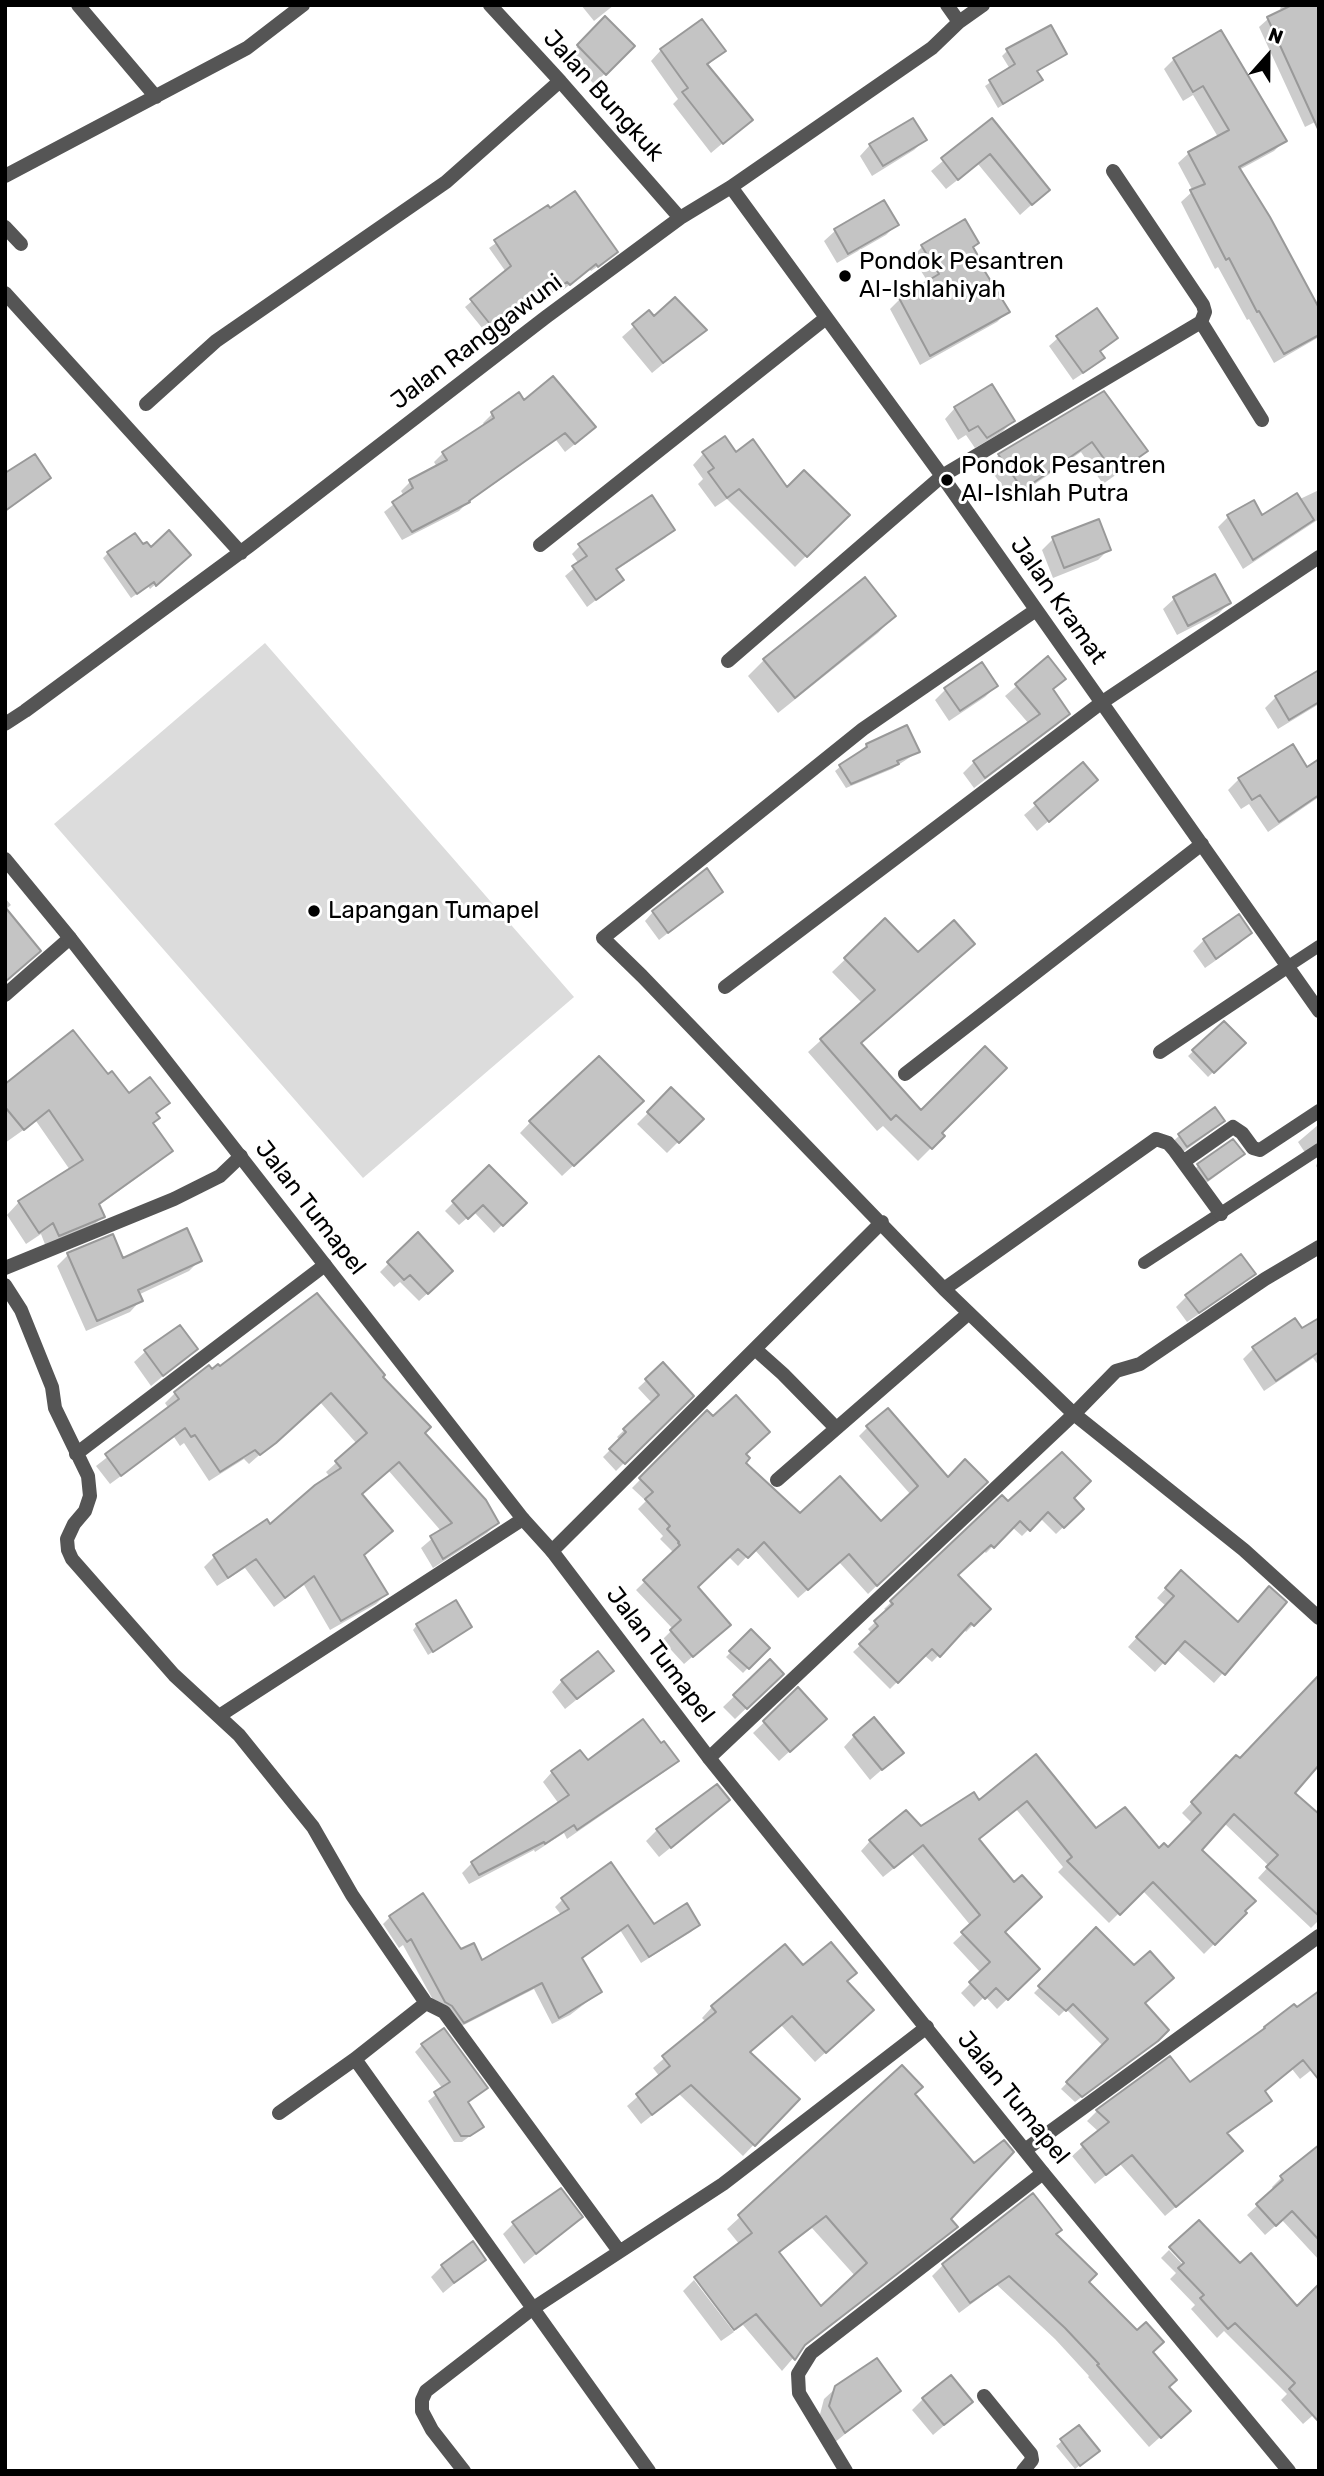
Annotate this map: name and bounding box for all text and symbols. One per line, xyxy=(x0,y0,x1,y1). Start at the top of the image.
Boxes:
north arrow xyxy=(1233,21,1303,91)
text: N xyxy=(1265,23,1286,49)
street label: Jalan Bungkuk xyxy=(537,25,669,167)
place label: Pondok Pesantren Al-Ishlahiyah xyxy=(859,248,1064,304)
street label: Jalan Ranggawuni xyxy=(386,268,568,416)
marker: Pondok Pesantren Al-Ishlahiyah xyxy=(837,268,853,284)
place label: Pondok Pesantren Al-Ishlah Putra xyxy=(961,452,1166,508)
marker: Pondok Pesantren Al-Ishlah Putra xyxy=(939,472,955,488)
street label: Jalan Kramat xyxy=(1004,532,1112,670)
place label: Lapangan Tumapel xyxy=(328,897,539,925)
marker: Lapangan Tumapel xyxy=(306,903,322,919)
street label: Jalan Tumapel xyxy=(249,1135,371,1281)
street label: Jalan Tumapel xyxy=(600,1581,720,1729)
street label: Jalan Tumapel xyxy=(951,2026,1075,2170)

